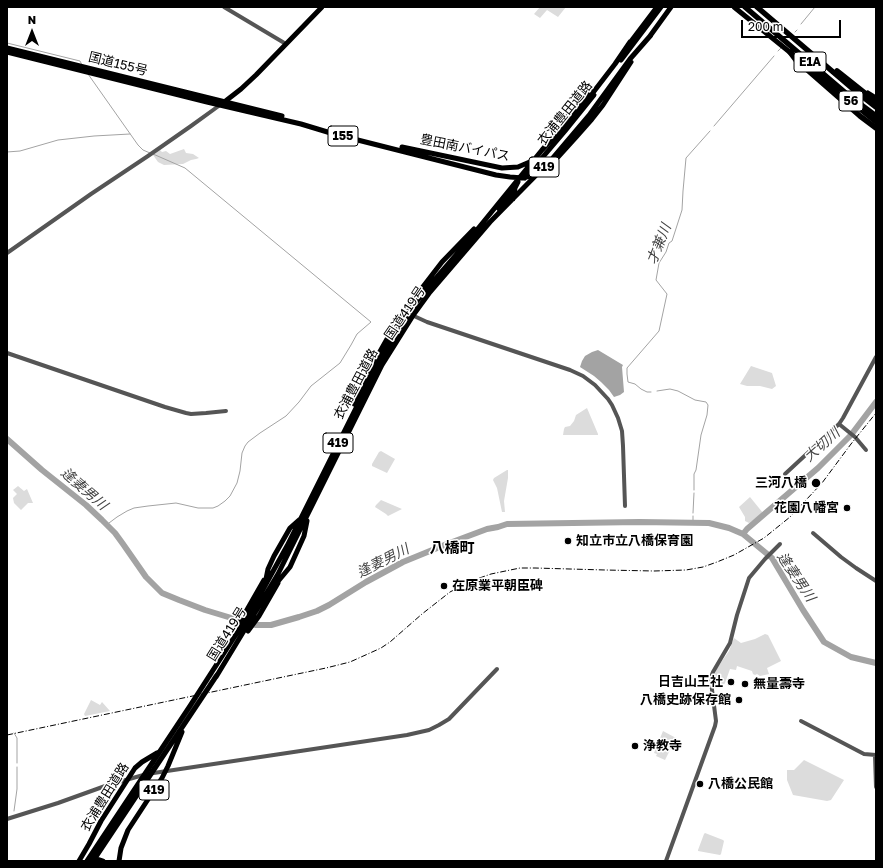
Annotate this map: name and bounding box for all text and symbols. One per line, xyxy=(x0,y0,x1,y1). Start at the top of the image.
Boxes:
north arrow xyxy=(12,12,52,52)
scale bar xyxy=(743,12,843,38)
text: N xyxy=(28,13,36,26)
text: 200 m xyxy=(748,19,783,34)
street label: 国道155号 xyxy=(87,49,149,79)
road number: E1A xyxy=(794,52,826,72)
street label: 衣浦豊田道路 xyxy=(534,78,596,148)
road number: 56 xyxy=(839,91,863,111)
road number: 155 xyxy=(328,126,358,146)
street label: 豊田南バイパス xyxy=(419,132,511,164)
road number: 419 xyxy=(529,157,559,177)
water label: 才兼川 xyxy=(643,221,675,267)
street label: 国道419号 xyxy=(381,283,429,343)
street label: 衣浦豊田道路 xyxy=(331,346,381,422)
water label: 大切川 xyxy=(801,425,843,465)
road number: 419 xyxy=(323,433,353,453)
water label: 逢妻男川 xyxy=(57,464,111,514)
place label: 三河八橋 xyxy=(755,475,807,491)
marker: 三河八橋 xyxy=(810,477,822,489)
place label: 花園八幡宮 xyxy=(774,500,839,516)
marker: 花園八幡宮 xyxy=(842,503,852,513)
place label: 知立市立八橋保育園 xyxy=(576,533,693,549)
marker: 知立市立八橋保育園 xyxy=(563,536,573,546)
district label: 八橋町 xyxy=(430,539,474,557)
water label: 逢妻男川 xyxy=(354,541,412,581)
water label: 逢妻男川 xyxy=(773,549,819,605)
place label: 在原業平朝臣碑 xyxy=(452,578,543,594)
marker: 在原業平朝臣碑 xyxy=(439,581,449,591)
street label: 国道419号 xyxy=(204,604,250,664)
place label: 日吉山王社 xyxy=(658,674,723,690)
place label: 無量壽寺 xyxy=(753,676,805,692)
marker: 日吉山王社 xyxy=(726,677,736,687)
marker: 無量壽寺 xyxy=(740,679,750,689)
place label: 八橋史跡保存館 xyxy=(640,692,731,708)
marker: 八橋史跡保存館 xyxy=(734,695,744,705)
place label: 浄教寺 xyxy=(643,738,682,754)
marker: 浄教寺 xyxy=(630,741,640,751)
street label: 衣浦豊田道路 xyxy=(78,760,132,834)
place label: 八橋公民館 xyxy=(708,776,773,792)
marker: 八橋公民館 xyxy=(695,779,705,789)
road number: 419 xyxy=(139,780,169,800)

